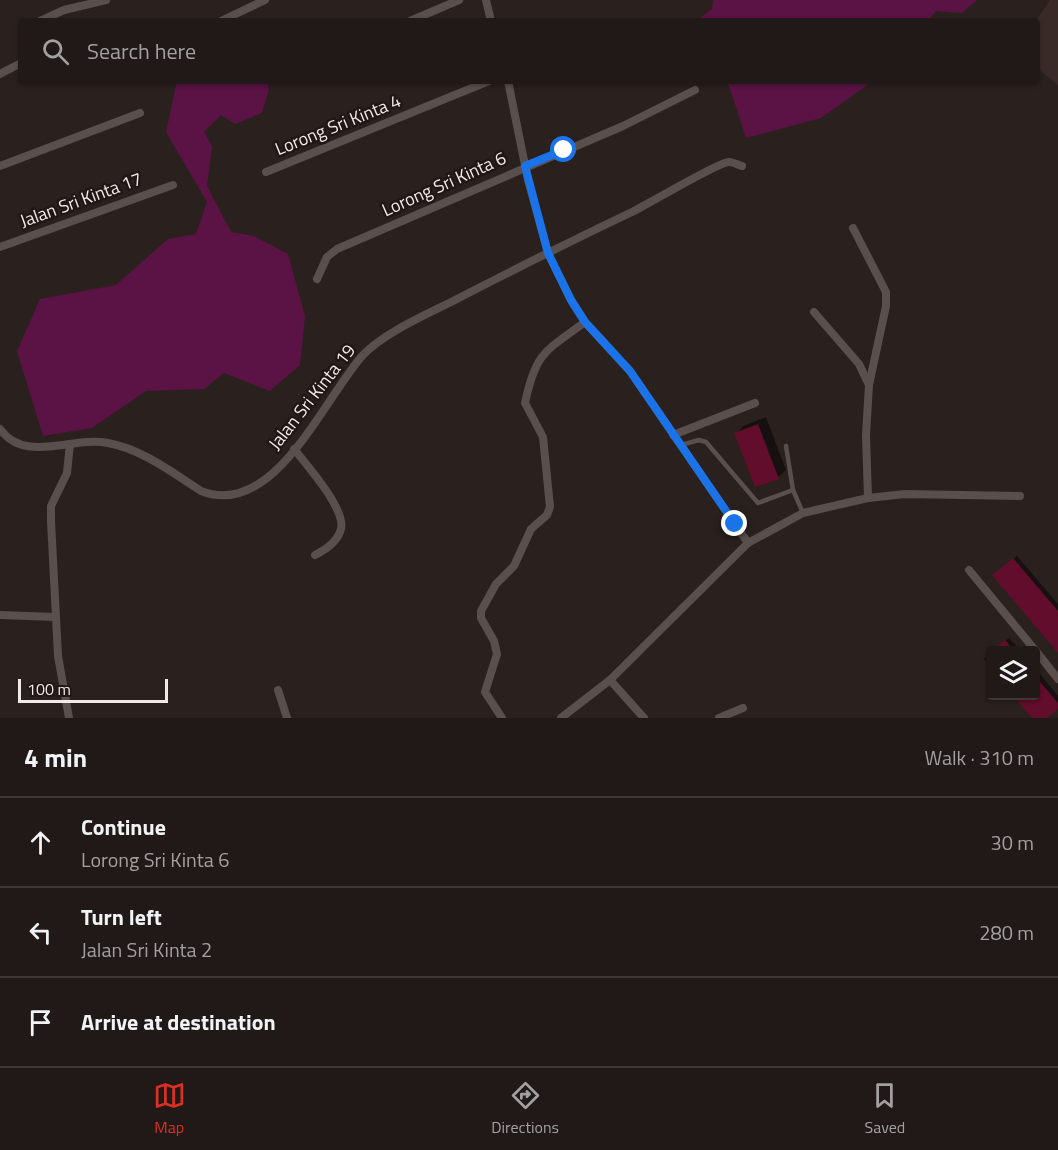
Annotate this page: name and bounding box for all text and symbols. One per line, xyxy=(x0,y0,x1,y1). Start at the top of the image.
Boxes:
search box xyxy=(18,18,1040,84)
text: Search here xyxy=(87,34,196,68)
icon: search xyxy=(39,35,72,68)
street label: Lorong Sri Kinta 4 xyxy=(271,87,405,162)
route start xyxy=(550,136,576,162)
street label: Lorong Sri Kinta 6 xyxy=(377,144,510,223)
street label: Jalan Sri Kinta 17 xyxy=(16,165,146,234)
street label: Jalan Sri Kinta 19 xyxy=(262,338,362,456)
route end xyxy=(721,510,747,536)
map controls xyxy=(986,646,1040,700)
button: layers xyxy=(986,646,1040,700)
scale bar xyxy=(18,676,168,704)
text: 100 m xyxy=(27,677,71,701)
text: 4 min xyxy=(24,738,87,777)
text: Walk · 310 m xyxy=(925,742,1034,773)
text: Continue xyxy=(81,810,166,844)
icon: ahead xyxy=(24,826,57,859)
text: 30 m xyxy=(990,827,1034,858)
text: Lorong Sri Kinta 6 xyxy=(81,844,229,875)
text: Turn left xyxy=(81,900,162,934)
icon: left xyxy=(24,916,57,949)
text: 280 m xyxy=(979,917,1034,948)
text: Jalan Sri Kinta 2 xyxy=(81,934,212,965)
text: Arrive at destination xyxy=(81,1005,276,1039)
icon: arrive xyxy=(24,1006,57,1039)
tab: Map xyxy=(153,1079,186,1139)
tab: Directions xyxy=(491,1079,559,1139)
tab: Saved xyxy=(865,1079,905,1139)

